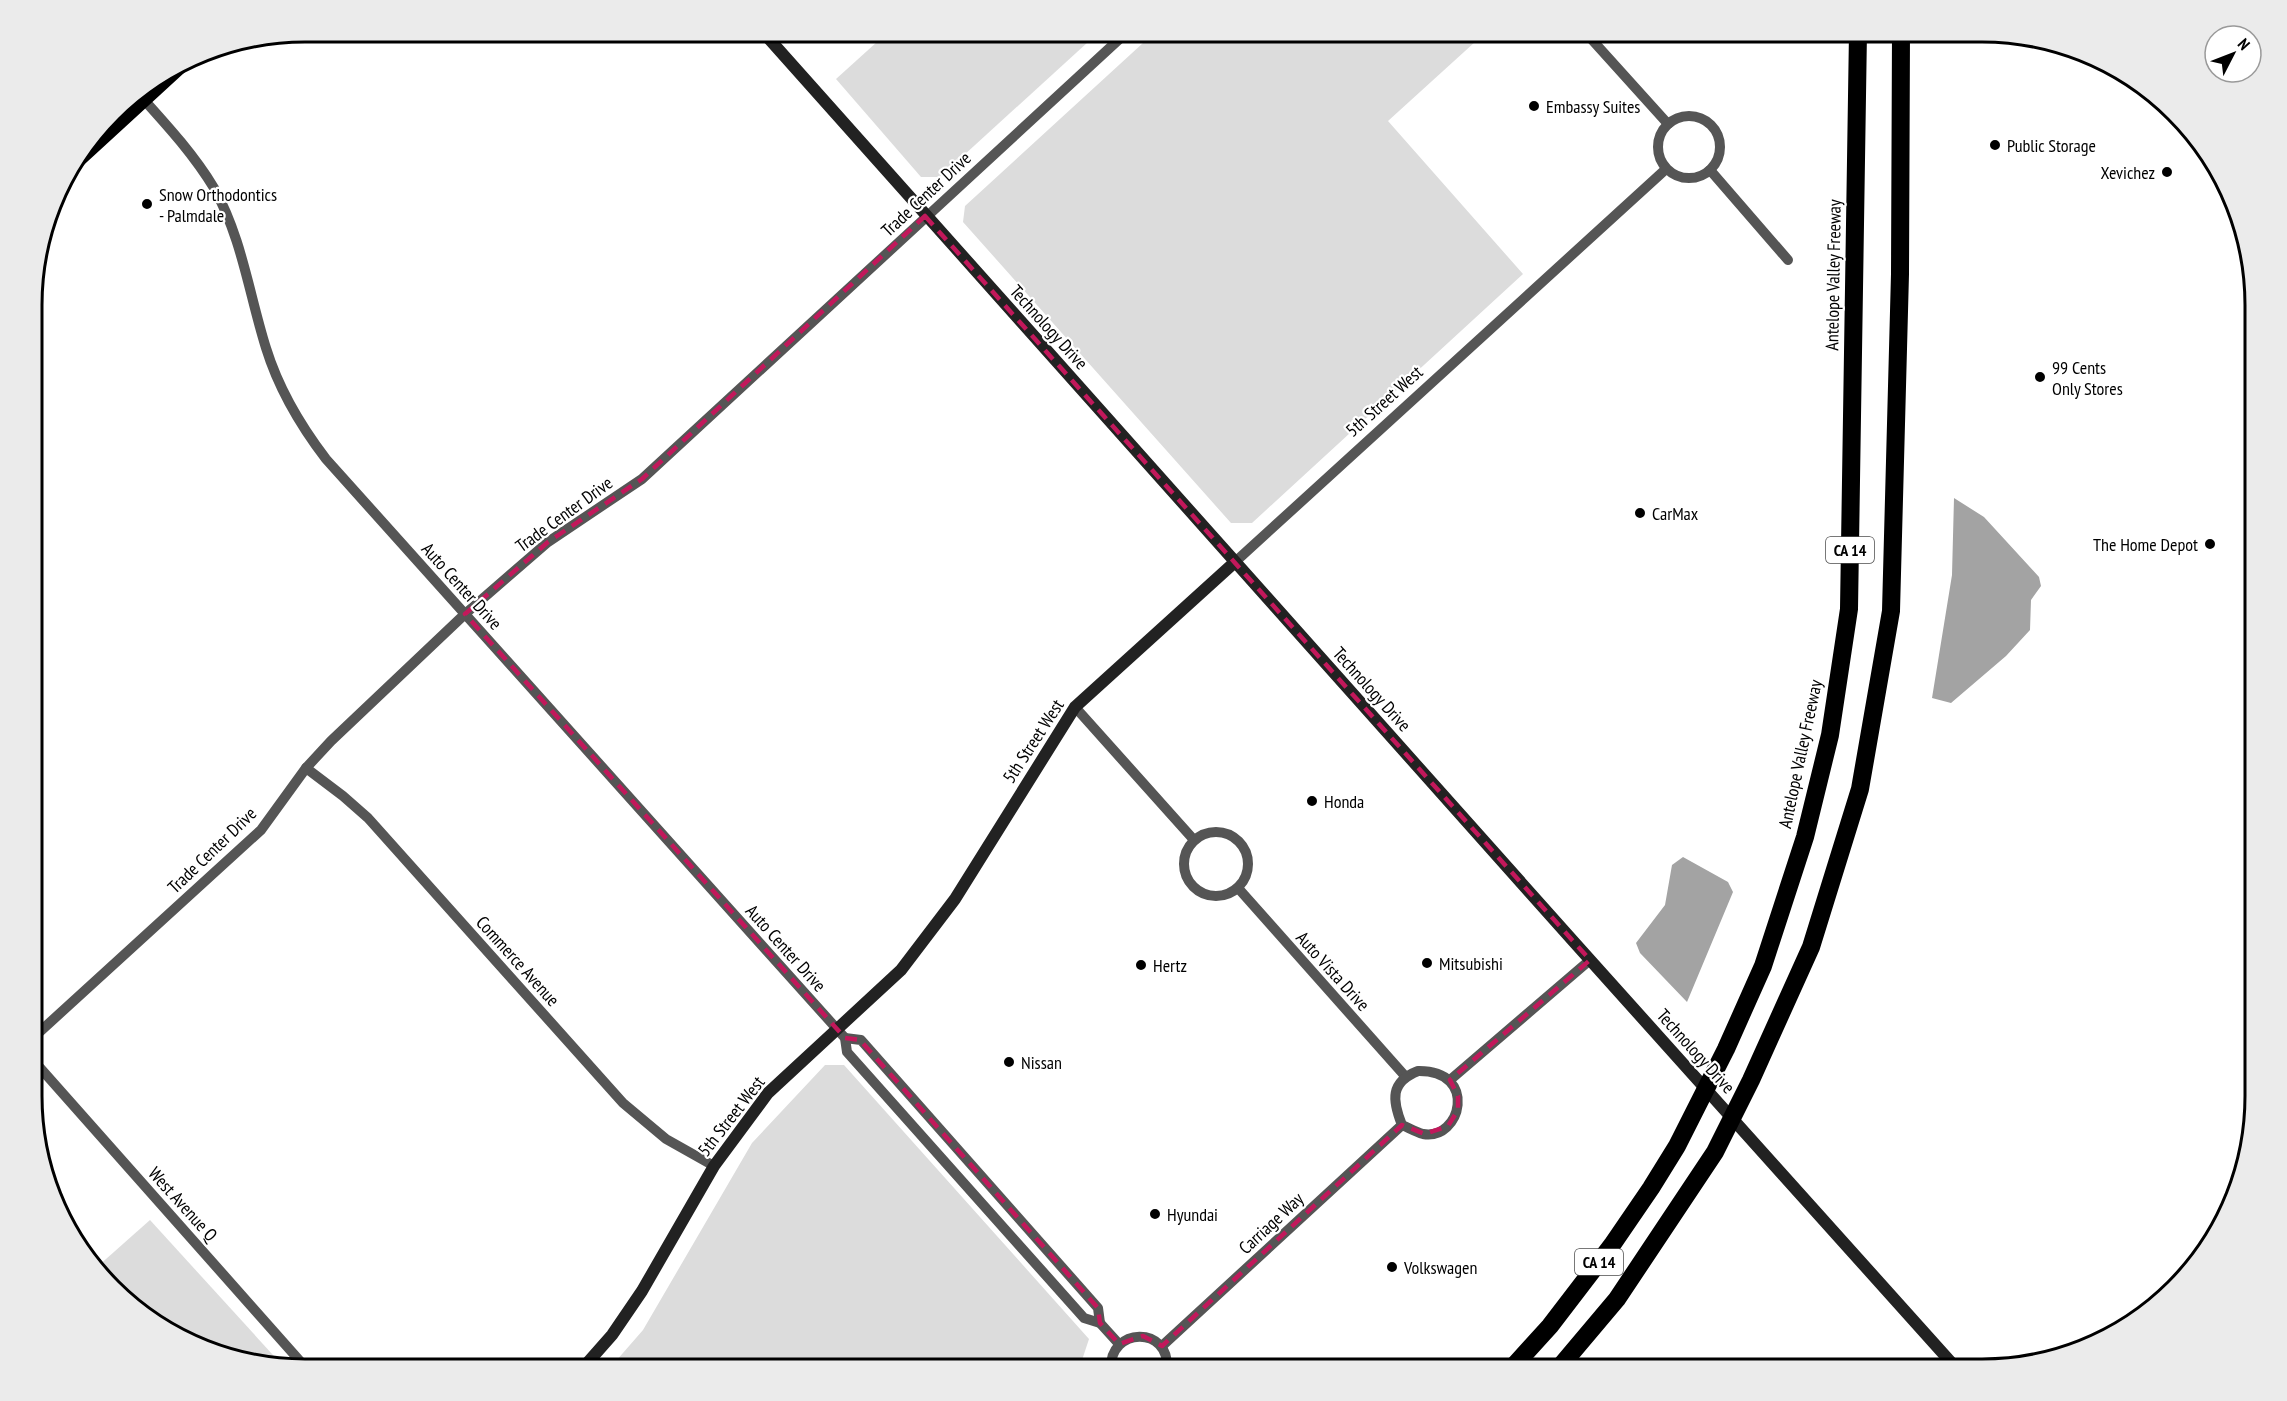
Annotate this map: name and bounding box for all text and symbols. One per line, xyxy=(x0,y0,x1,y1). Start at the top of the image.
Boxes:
north arrow xyxy=(2203,24,2263,84)
text: N xyxy=(2234,34,2254,54)
place label: Embassy Suites xyxy=(1546,95,1640,118)
marker: Embassy Suites xyxy=(1527,99,1541,113)
place label: Public Storage xyxy=(2007,134,2096,157)
marker: Public Storage xyxy=(1988,138,2002,152)
street label: Trade Center Drive xyxy=(876,147,976,241)
place label: Xevichez xyxy=(2101,161,2155,184)
marker: Xevichez xyxy=(2160,165,2174,179)
place label: Snow Orthodontics - Palmdale xyxy=(159,183,277,227)
marker: Snow Orthodontics - Palmdale xyxy=(140,197,154,211)
street label: Antelope Valley Freeway xyxy=(1820,199,1846,351)
street label: Technology Drive xyxy=(1005,280,1093,374)
place label: 99 Cents Only Stores xyxy=(2052,356,2123,400)
street label: 5th Street West xyxy=(1341,360,1427,441)
marker: 99 Cents Only Stores xyxy=(2033,370,2047,384)
street label: Trade Center Drive xyxy=(511,471,617,557)
place label: CarMax xyxy=(1652,502,1699,525)
marker: CarMax xyxy=(1633,506,1647,520)
place label: The Home Depot xyxy=(2093,533,2198,556)
road number: CA 14 xyxy=(1826,537,1874,563)
marker: The Home Depot xyxy=(2203,537,2217,551)
street label: Auto Center Drive xyxy=(417,538,507,634)
street label: Technology Drive xyxy=(1328,642,1416,736)
street label: Antelope Valley Freeway xyxy=(1773,677,1827,830)
street label: 5th Street West xyxy=(997,695,1069,787)
place label: Honda xyxy=(1324,790,1364,813)
marker: Honda xyxy=(1305,794,1319,808)
street label: Trade Center Drive xyxy=(163,802,261,898)
street label: Auto Center Drive xyxy=(741,900,831,996)
street label: Commerce Avenue xyxy=(471,911,565,1011)
street label: Auto Vista Drive xyxy=(1291,926,1375,1016)
place label: Mitsubishi xyxy=(1439,952,1503,975)
place label: Hertz xyxy=(1153,954,1187,977)
marker: Mitsubishi xyxy=(1420,956,1434,970)
marker: Hertz xyxy=(1134,958,1148,972)
street label: Technology Drive xyxy=(1652,1004,1740,1098)
place label: Nissan xyxy=(1021,1051,1062,1074)
marker: Nissan xyxy=(1002,1055,1016,1069)
street label: 5th Street West xyxy=(693,1071,769,1161)
street label: West Avenue Q xyxy=(144,1162,223,1247)
street label: Carriage Way xyxy=(1234,1187,1308,1259)
place label: Hyundai xyxy=(1167,1203,1218,1226)
marker: Hyundai xyxy=(1148,1207,1162,1221)
road number: CA 14 xyxy=(1575,1249,1623,1275)
place label: Volkswagen xyxy=(1403,1256,1477,1279)
marker: Volkswagen xyxy=(1385,1260,1399,1274)

